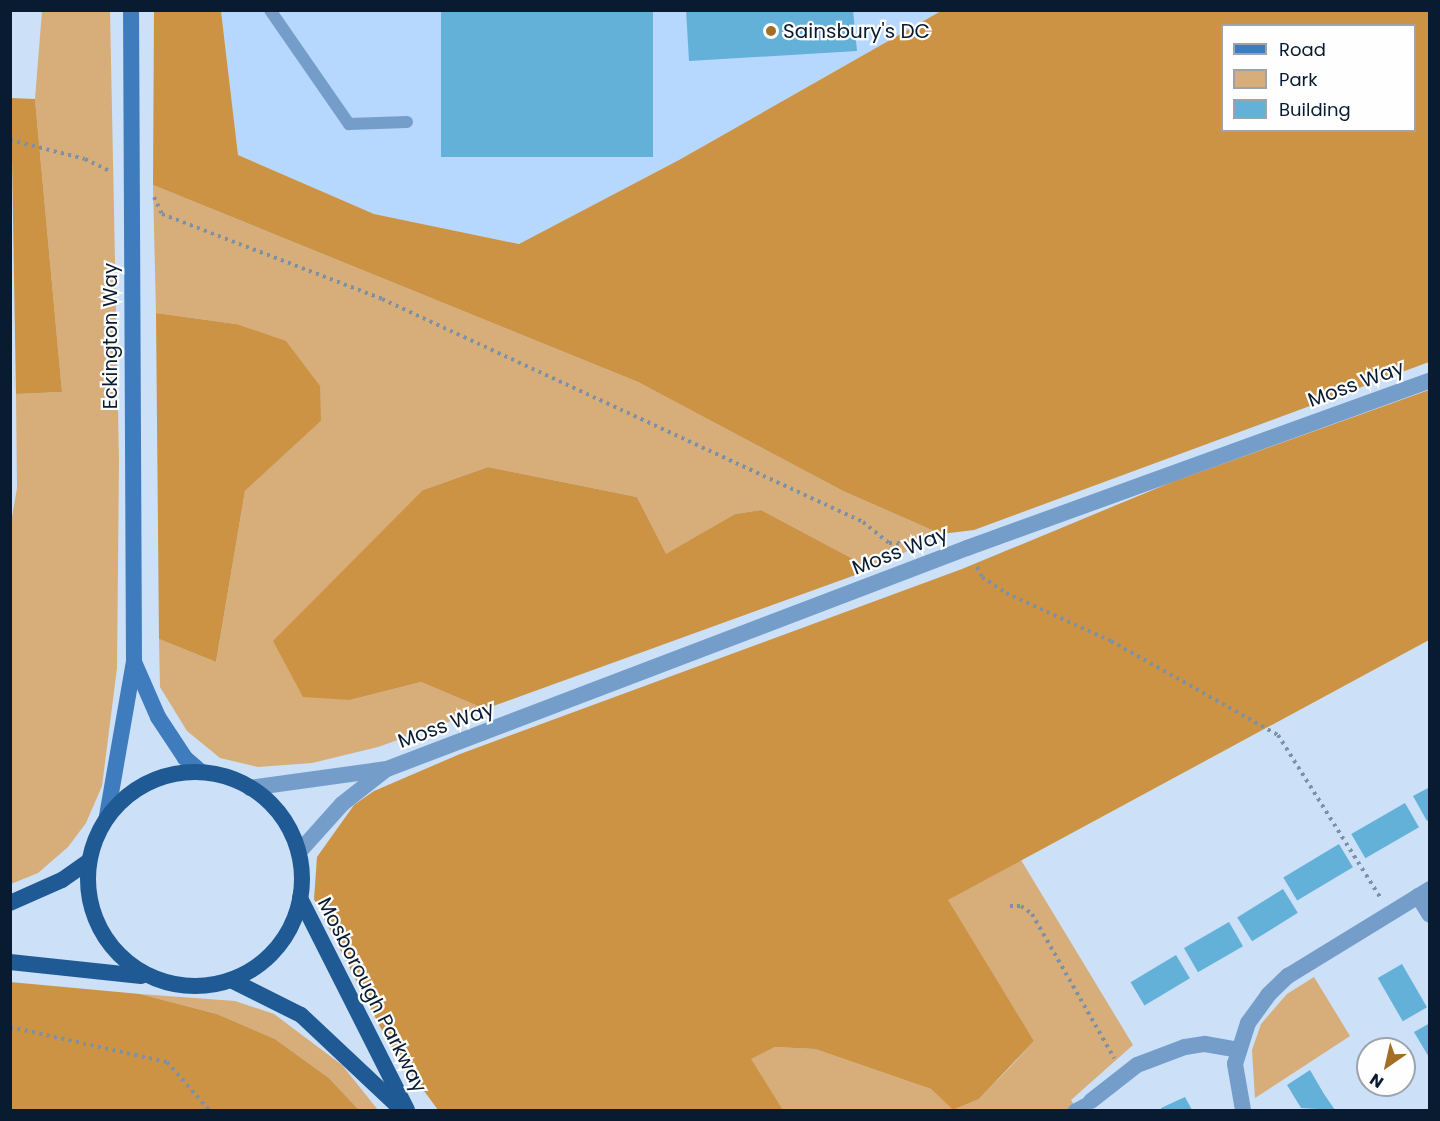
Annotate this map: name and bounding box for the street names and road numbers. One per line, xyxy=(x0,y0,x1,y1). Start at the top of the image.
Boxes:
street label: Eckington Way xyxy=(98,263,122,409)
street label: Moss Way xyxy=(1305,356,1407,412)
street label: Moss Way xyxy=(849,522,951,580)
street label: Moss Way xyxy=(395,697,497,753)
street label: Mosborough Parkway xyxy=(312,894,432,1096)

